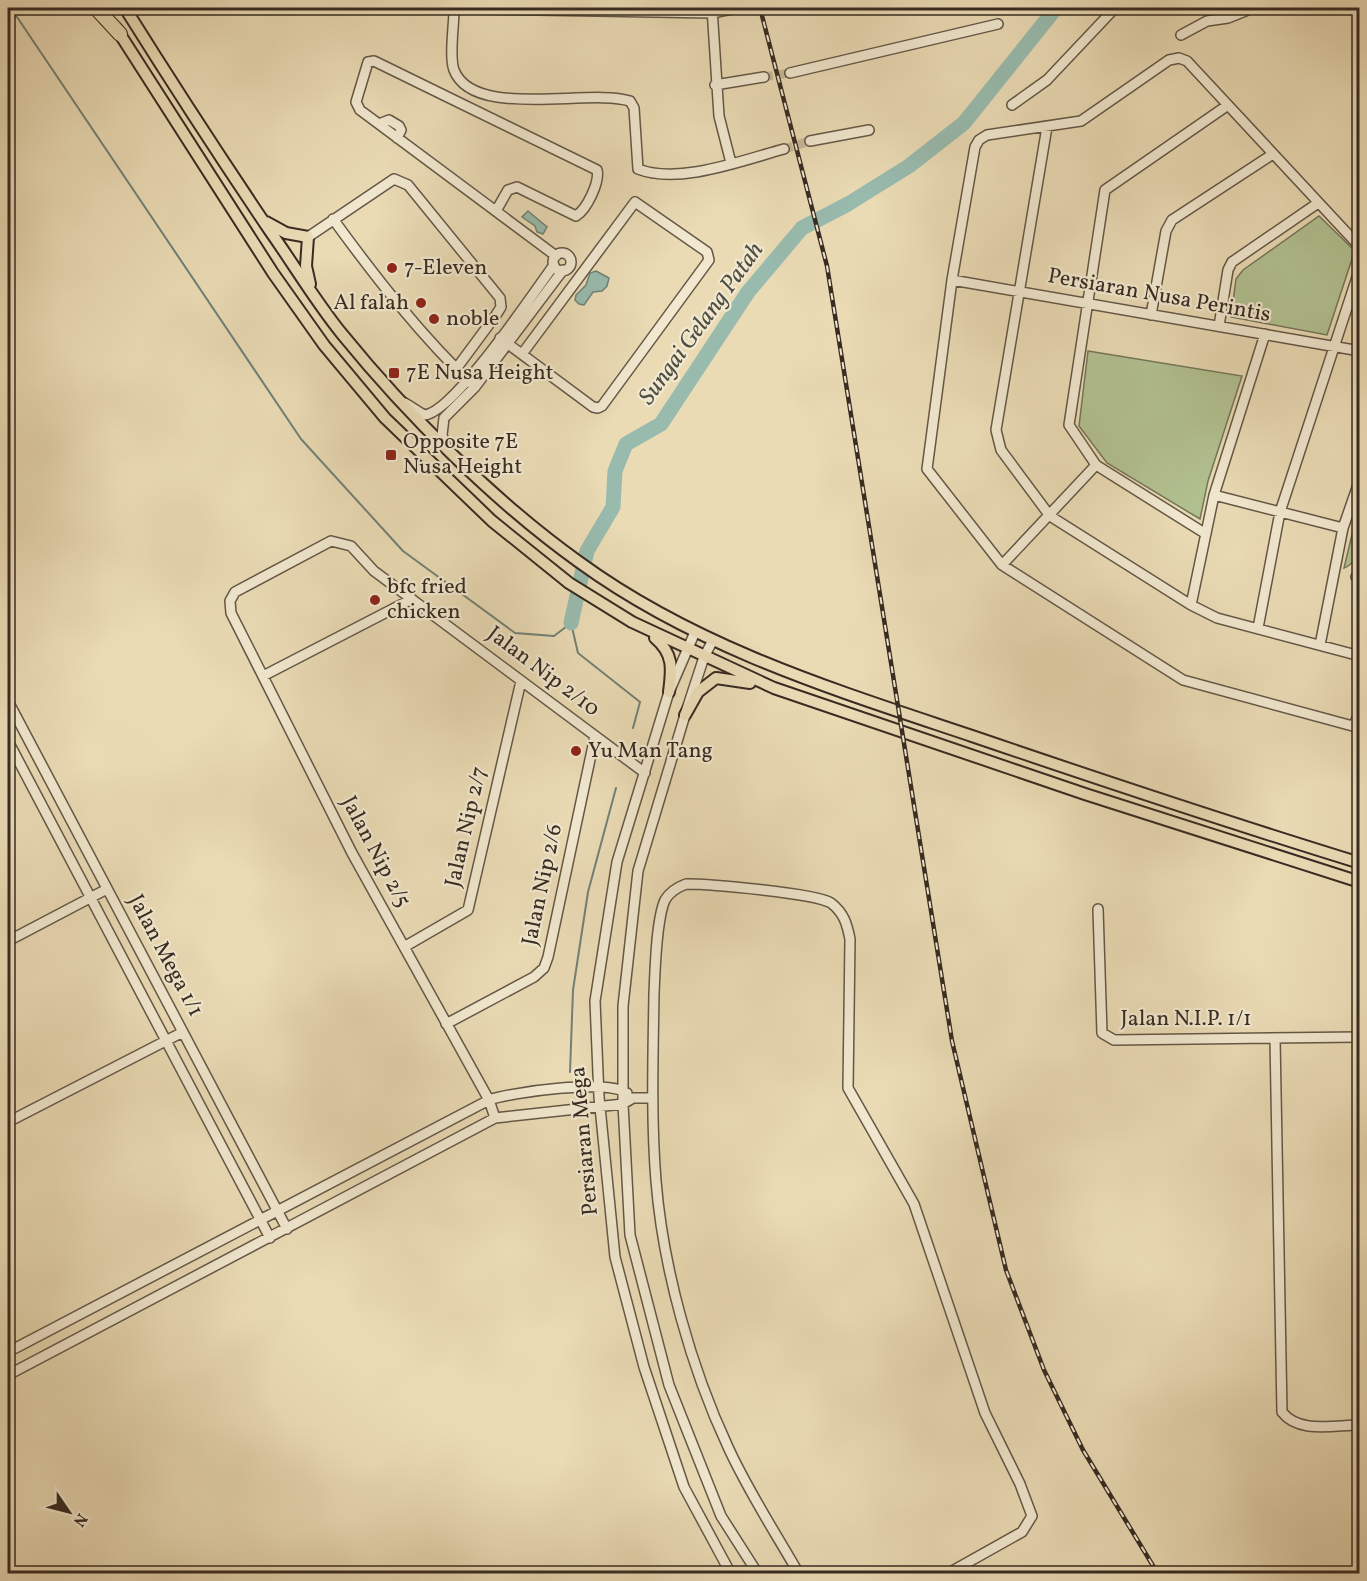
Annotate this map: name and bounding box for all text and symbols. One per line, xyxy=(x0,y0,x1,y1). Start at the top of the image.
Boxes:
water label: Sungai Gelang Patah xyxy=(631,235,773,412)
place label: 7-Eleven xyxy=(404,253,487,284)
marker: 7-Eleven xyxy=(385,261,399,275)
street label: Persiaran Nusa Perintis xyxy=(1045,261,1273,331)
place label: Al falah xyxy=(333,288,409,319)
marker: Al falah xyxy=(414,296,428,310)
place label: noble xyxy=(446,304,499,335)
marker: noble xyxy=(427,312,441,326)
place label: 7E Nusa Height xyxy=(406,358,554,389)
marker: 7E Nusa Height xyxy=(387,366,401,380)
place label: Opposite 7E Nusa Height xyxy=(403,427,522,483)
marker: Opposite 7E Nusa Height xyxy=(384,448,398,462)
place label: bfc fried chicken xyxy=(387,572,467,628)
marker: bfc fried chicken xyxy=(368,593,382,607)
street label: Jalan Nip 2/10 xyxy=(480,619,606,725)
place label: Yu Man Tang xyxy=(588,736,713,767)
marker: Yu Man Tang xyxy=(569,744,583,758)
street label: Jalan Nip 2/7 xyxy=(438,764,496,890)
street label: Jalan Nip 2/5 xyxy=(333,791,417,913)
street label: Jalan Nip 2/6 xyxy=(515,821,571,949)
street label: Jalan Mega 1/1 xyxy=(120,889,210,1023)
street label: Jalan N.I.P. 1/1 xyxy=(1121,1004,1251,1035)
street label: Persiaran Mega xyxy=(563,1065,607,1217)
north arrow xyxy=(39,1482,99,1542)
text: N xyxy=(67,1508,92,1531)

